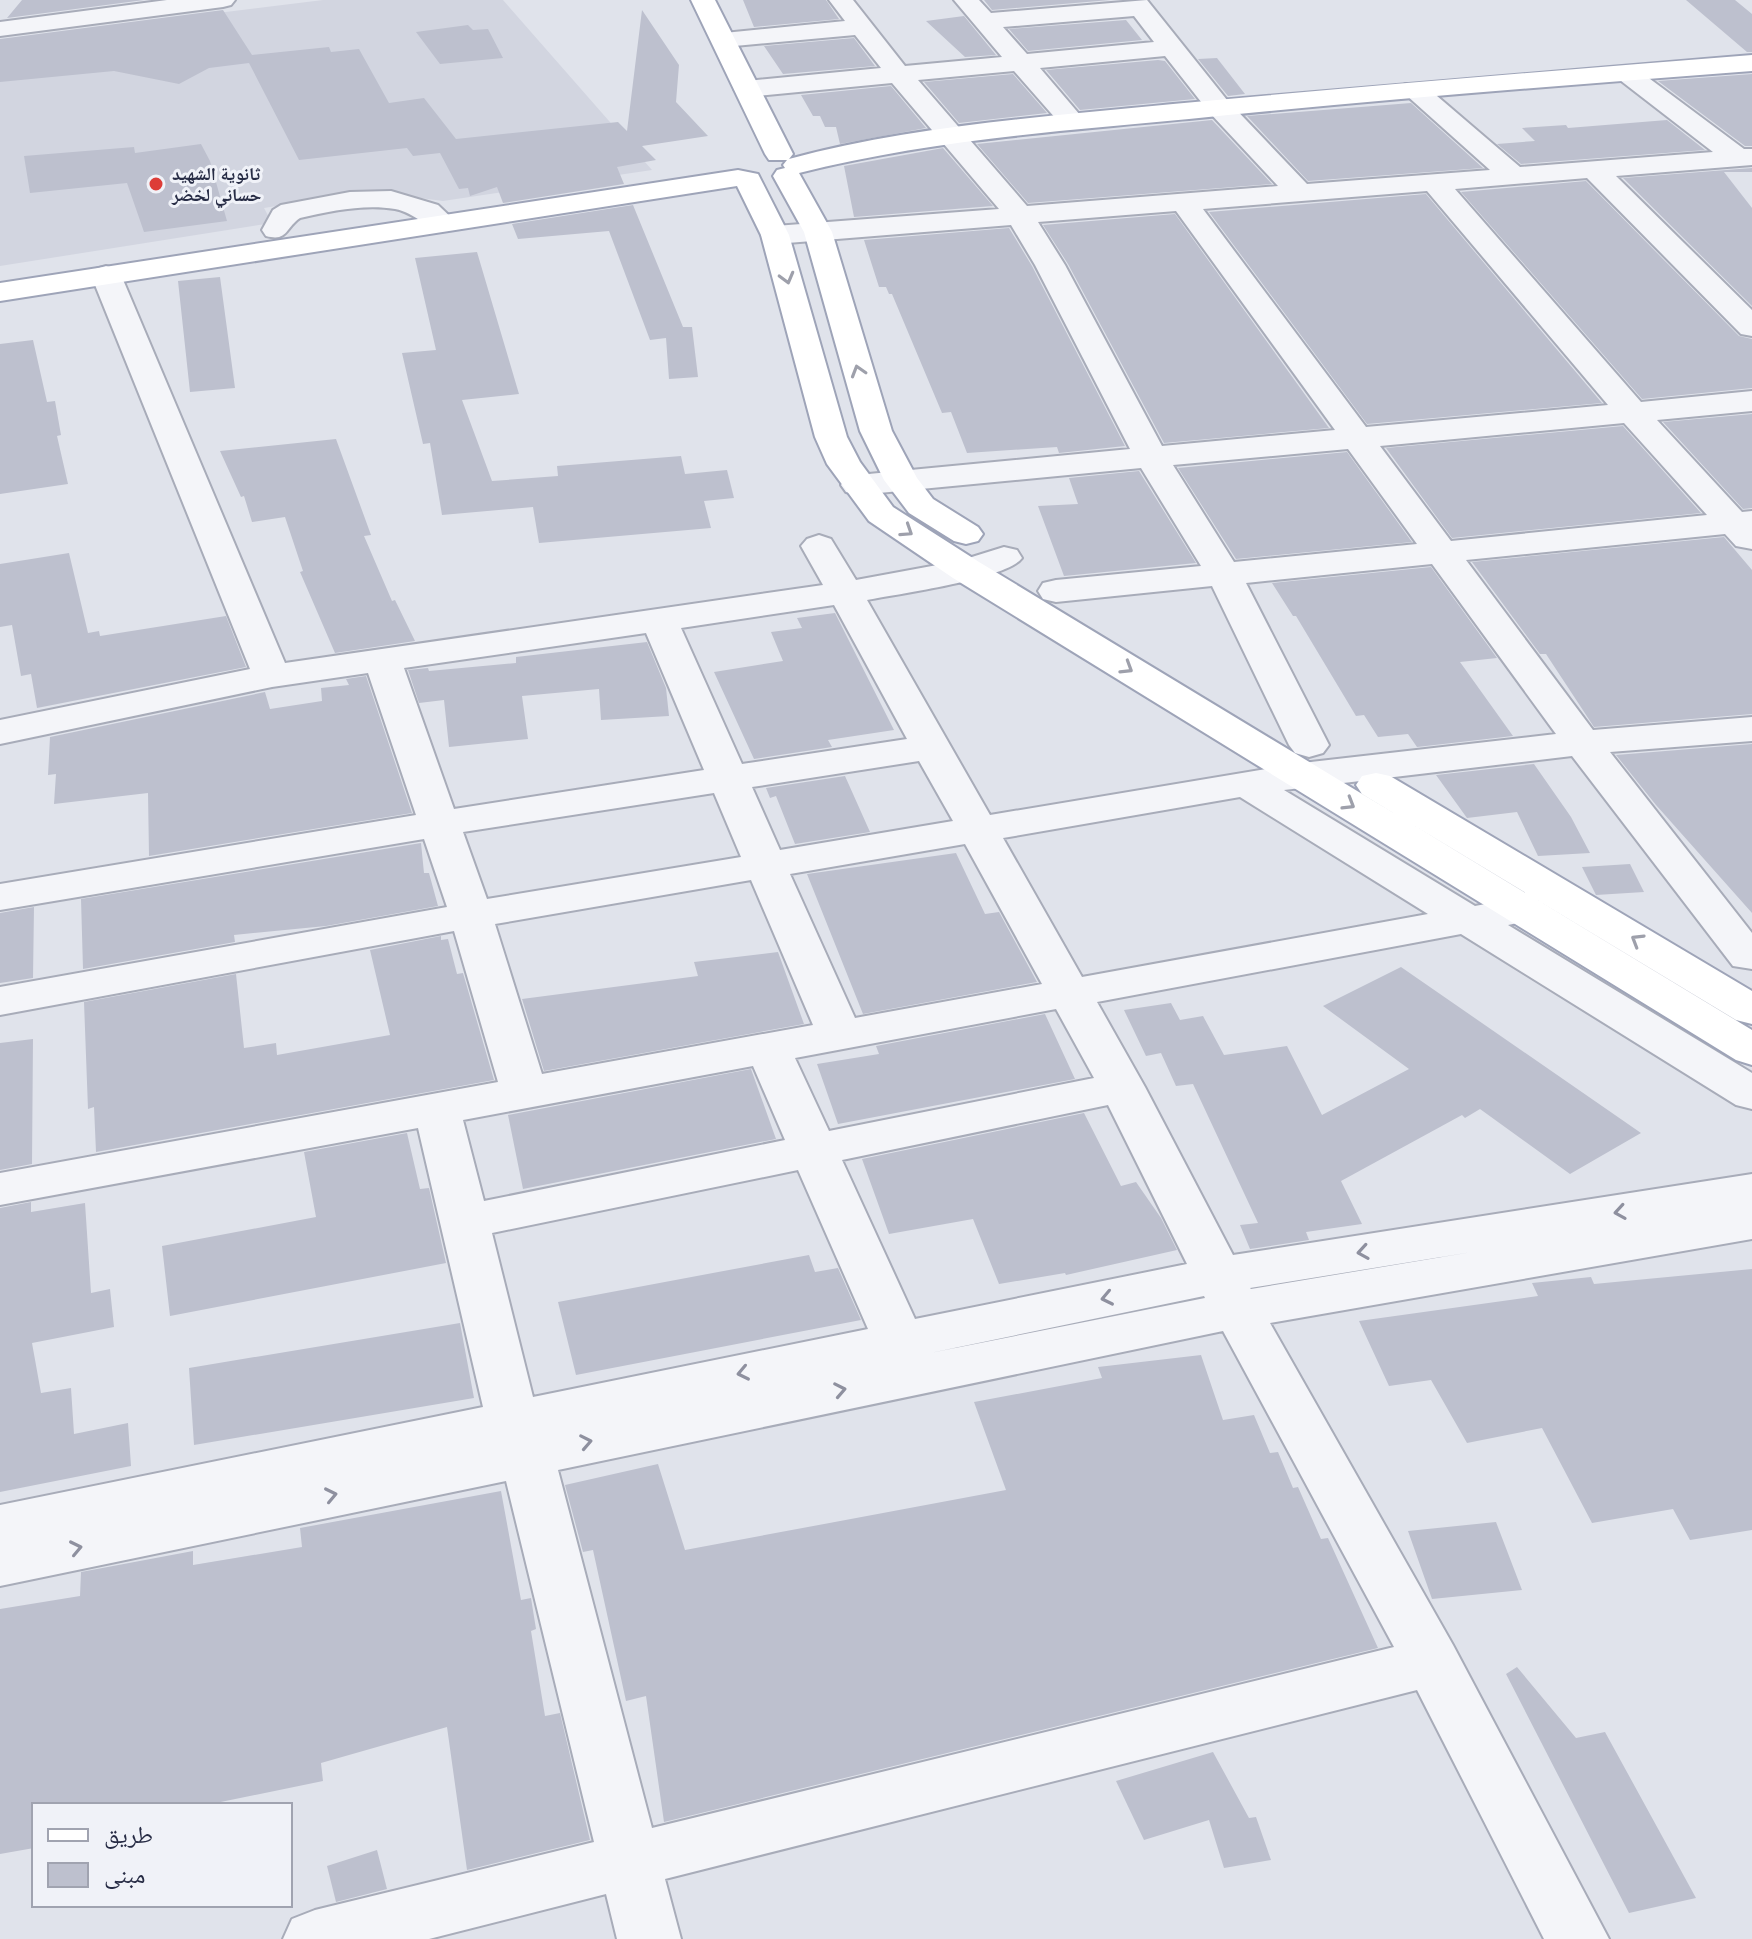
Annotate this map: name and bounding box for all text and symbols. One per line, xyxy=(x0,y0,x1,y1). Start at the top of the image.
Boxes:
place label: ثانوية الشهيد حساني لخضر xyxy=(171,163,262,209)
marker: ثانوية الشهيد حساني لخضر xyxy=(147,175,165,193)
one-way arrow xyxy=(778,270,794,284)
one-way arrow xyxy=(851,365,867,379)
one-way arrow xyxy=(898,521,912,536)
one-way arrow xyxy=(1118,658,1133,674)
one-way arrow xyxy=(1340,794,1355,810)
one-way arrow xyxy=(1631,934,1646,950)
one-way arrow xyxy=(1613,1203,1626,1220)
one-way arrow xyxy=(1356,1243,1370,1260)
one-way arrow xyxy=(1101,1289,1114,1306)
one-way arrow xyxy=(736,1364,749,1381)
one-way arrow xyxy=(834,1383,847,1400)
one-way arrow xyxy=(578,1434,592,1451)
one-way arrow xyxy=(324,1487,337,1504)
one-way arrow xyxy=(69,1540,83,1557)
legend xyxy=(32,1803,292,1907)
text: طريق xyxy=(104,1821,153,1850)
text: مبنى xyxy=(104,1861,145,1890)

